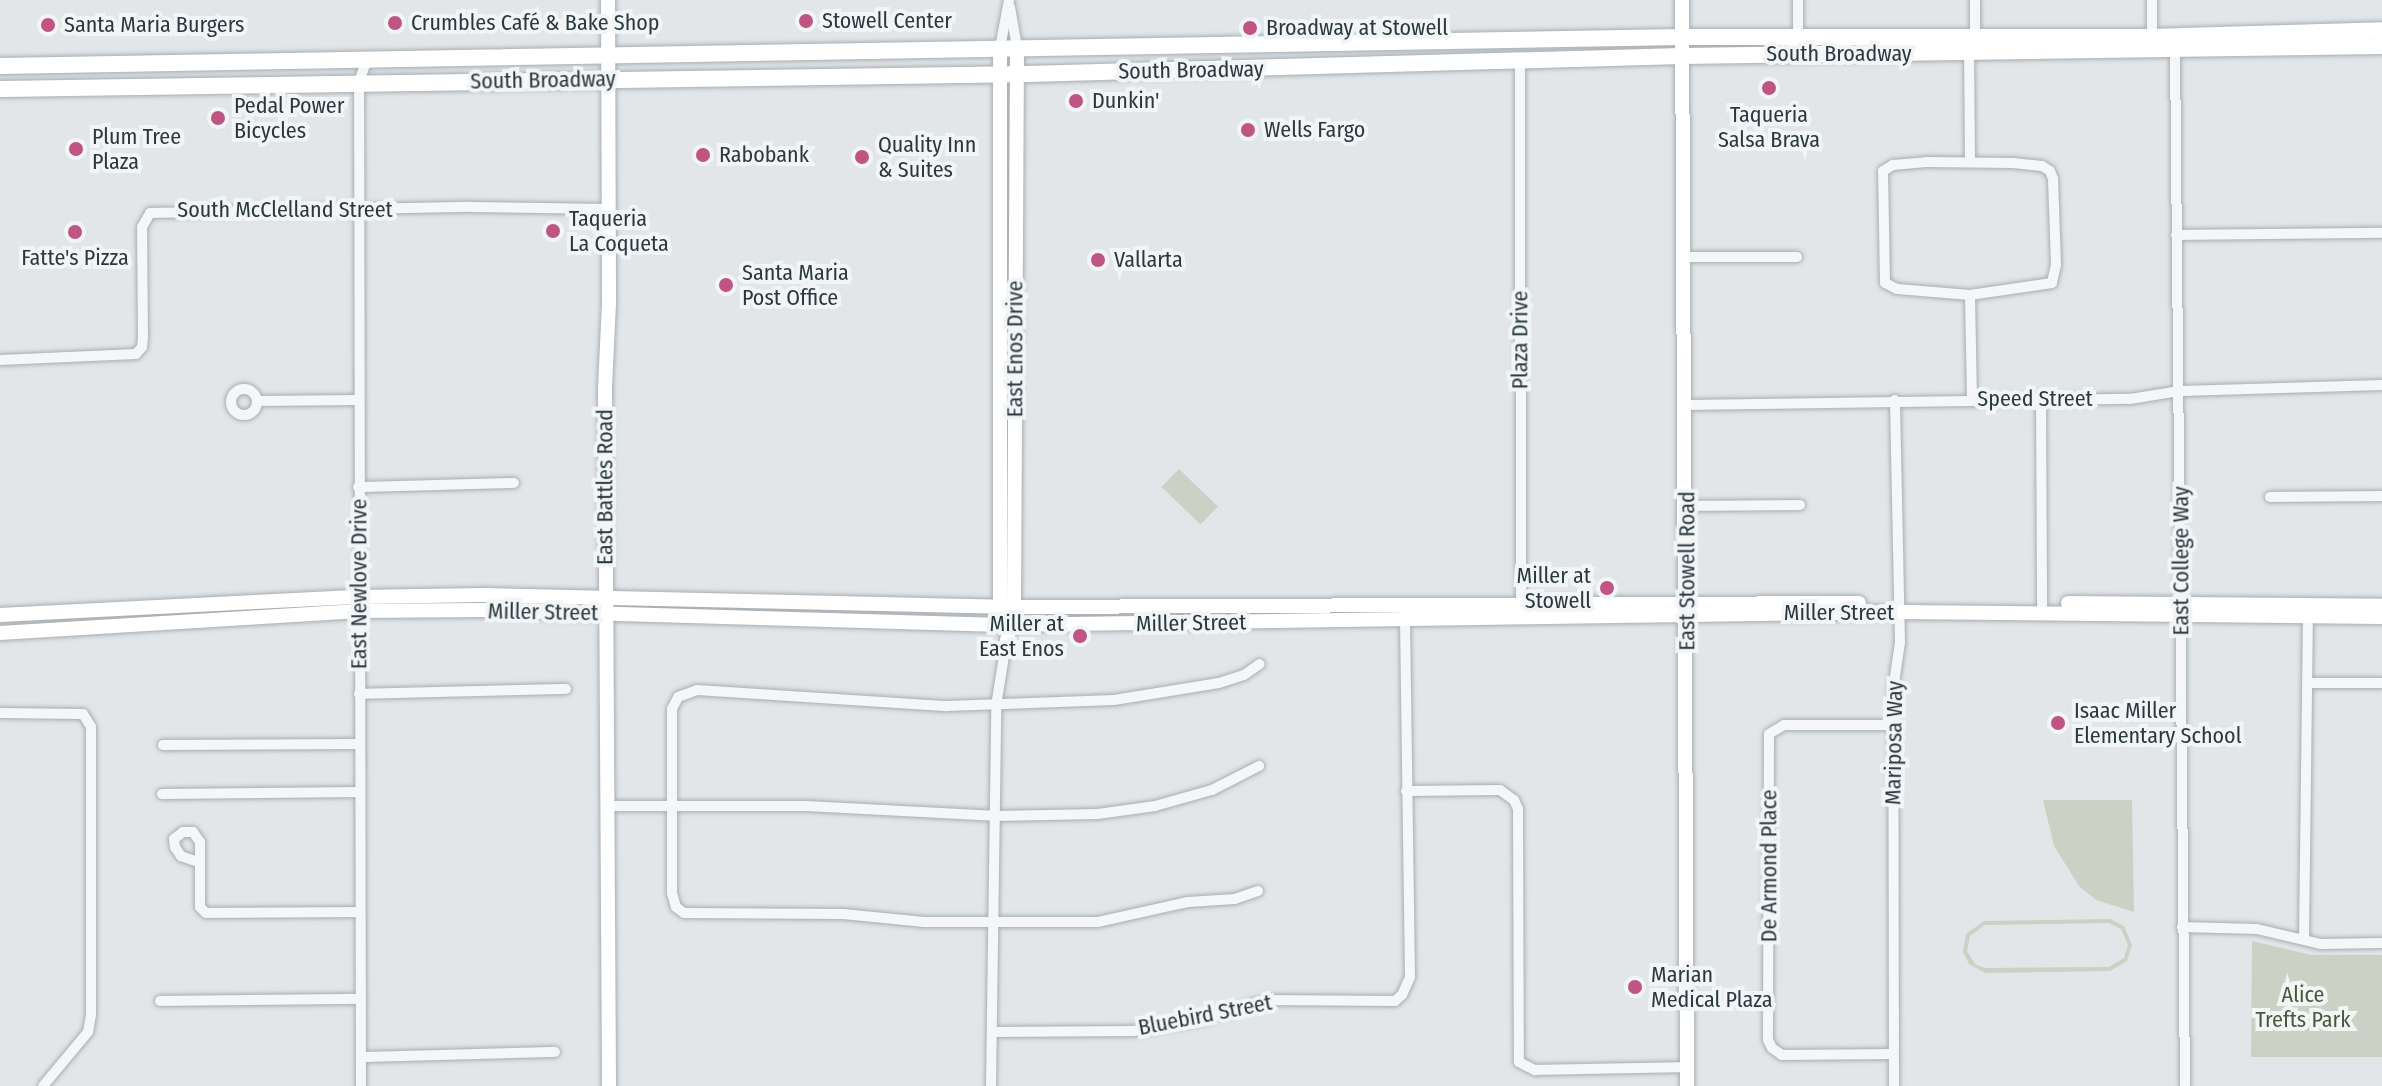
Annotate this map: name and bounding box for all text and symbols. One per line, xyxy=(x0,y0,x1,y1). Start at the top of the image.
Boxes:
place label: Stowell Center xyxy=(822,8,952,34)
place label: Crumbles Café & Bake Shop xyxy=(411,10,660,36)
place label: Santa Maria Burgers xyxy=(64,12,244,38)
marker: Stowell Center xyxy=(797,12,815,30)
marker: Crumbles Café & Bake Shop xyxy=(386,14,404,32)
place label: Broadway at Stowell xyxy=(1266,15,1448,41)
marker: Santa Maria Burgers xyxy=(39,16,57,34)
marker: Broadway at Stowell xyxy=(1241,19,1259,37)
street label: South Broadway xyxy=(1766,41,1912,67)
street label: South Broadway xyxy=(1118,56,1264,84)
street label: South Broadway xyxy=(470,66,616,94)
marker: Taqueria Salsa Brava xyxy=(1760,79,1778,97)
place label: Dunkin' xyxy=(1092,88,1159,114)
place label: Pedal Power Bicycles xyxy=(234,92,344,144)
marker: Dunkin' xyxy=(1067,92,1085,110)
place label: Taqueria Salsa Brava xyxy=(1718,101,1820,152)
marker: Pedal Power Bicycles xyxy=(209,109,227,127)
place label: Wells Fargo xyxy=(1264,117,1365,143)
marker: Wells Fargo xyxy=(1239,121,1257,139)
place label: Plum Tree Plaza xyxy=(92,123,181,174)
place label: Quality Inn & Suites xyxy=(878,131,976,182)
marker: Plum Tree Plaza xyxy=(67,140,85,158)
place label: Rabobank xyxy=(719,142,809,168)
marker: Rabobank xyxy=(694,146,712,164)
marker: Quality Inn & Suites xyxy=(853,148,871,166)
street label: South McClelland Street xyxy=(177,197,393,223)
place label: Taqueria La Coqueta xyxy=(569,205,669,256)
marker: Taqueria La Coqueta xyxy=(544,222,562,240)
marker: Fatte's Pizza xyxy=(66,223,84,241)
place label: Fatte's Pizza xyxy=(21,245,129,271)
place label: Vallarta xyxy=(1114,247,1183,273)
marker: Vallarta xyxy=(1089,251,1107,269)
place label: Santa Maria Post Office xyxy=(742,259,849,310)
marker: Santa Maria Post Office xyxy=(717,276,735,294)
street label: East Enos Drive xyxy=(1002,281,1028,417)
street label: Plaza Drive xyxy=(1507,291,1533,389)
street label: Speed Street xyxy=(1977,386,2093,412)
street label: East Battles Road xyxy=(592,409,618,565)
street label: East College Way xyxy=(2168,486,2194,636)
street label: East Stowell Road xyxy=(1674,491,1700,651)
street label: East Newlove Drive xyxy=(346,499,372,669)
place label: Miller at Stowell xyxy=(1517,562,1591,614)
marker: Miller at Stowell xyxy=(1598,579,1616,597)
street label: Miller Street xyxy=(488,598,598,626)
street label: Miller Street xyxy=(1784,600,1894,626)
street label: Miller Street xyxy=(1136,609,1246,637)
place label: Miller at East Enos xyxy=(979,610,1064,662)
marker: Miller at East Enos xyxy=(1071,627,1089,645)
street label: Mariposa Way xyxy=(1880,681,1908,805)
place label: Isaac Miller Elementary School xyxy=(2074,697,2241,748)
marker: Isaac Miller Elementary School xyxy=(2049,714,2067,732)
street label: De Armond Place xyxy=(1756,790,1782,942)
place label: Marian Medical Plaza xyxy=(1651,961,1773,1012)
marker: Marian Medical Plaza xyxy=(1626,978,1644,996)
park label: Alice Trefts Park xyxy=(2255,981,2351,1032)
street label: Bluebird Street xyxy=(1136,989,1274,1041)

